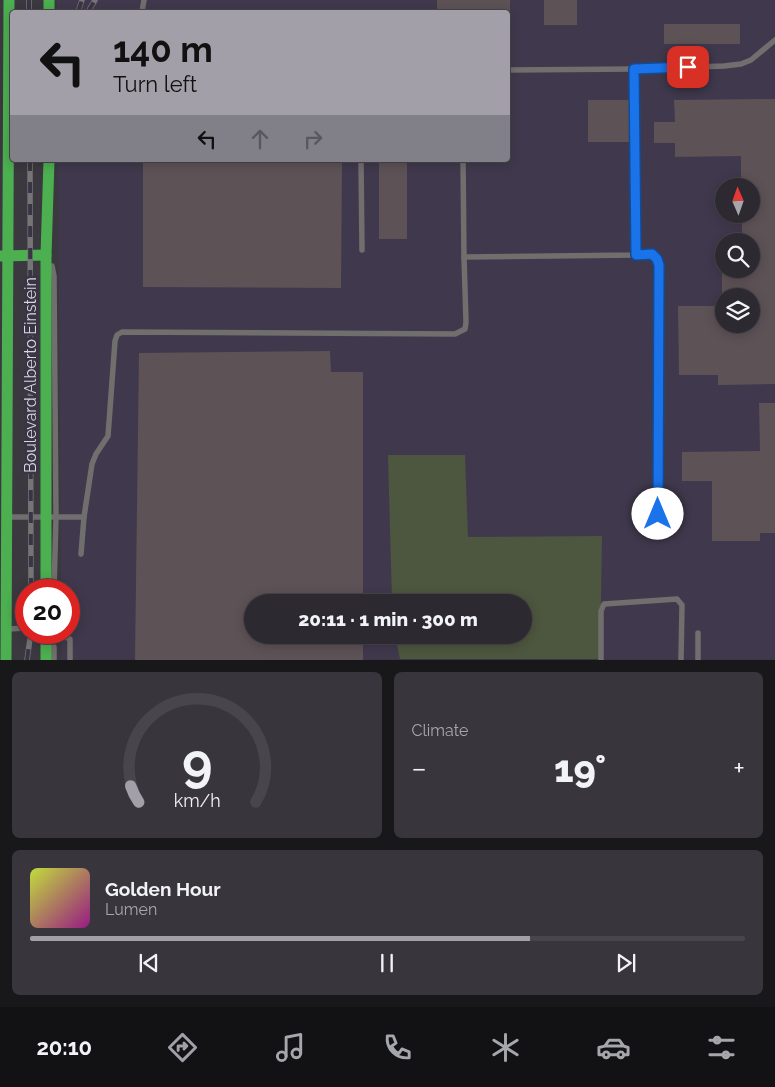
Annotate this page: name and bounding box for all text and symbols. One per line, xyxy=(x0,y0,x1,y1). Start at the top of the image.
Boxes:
text: 140 m xyxy=(113,29,213,70)
icon: left xyxy=(30,30,95,95)
pin xyxy=(667,46,709,88)
icon: arrive xyxy=(674,53,702,81)
text: Turn left xyxy=(113,71,197,97)
icon: left xyxy=(193,125,221,153)
icon: ahead xyxy=(246,125,274,153)
icon: right xyxy=(299,125,327,153)
north arrow xyxy=(715,178,760,222)
map controls xyxy=(715,178,760,333)
button: search xyxy=(715,233,760,278)
street label: Boulevard Alberto Einstein xyxy=(21,277,40,473)
button: layers xyxy=(715,288,760,333)
position arrow xyxy=(631,487,683,539)
speed limit sign: 20 xyxy=(15,579,80,644)
text: 20:11 · 1 min · 300 m xyxy=(298,608,478,630)
text: Climate xyxy=(412,721,468,740)
text: 9 xyxy=(181,732,212,793)
text: 19° xyxy=(554,746,606,791)
text: − xyxy=(412,752,427,785)
text: + xyxy=(733,752,745,785)
text: km/h xyxy=(173,790,220,811)
text: Golden Hour xyxy=(105,878,221,900)
text: Lumen xyxy=(105,900,157,919)
icon: previous xyxy=(135,949,163,977)
icon: pause xyxy=(373,949,401,977)
icon: next xyxy=(612,949,640,977)
icon: directions xyxy=(165,1030,200,1065)
icon: music xyxy=(273,1030,308,1065)
icon: phone xyxy=(380,1030,415,1065)
icon: climate xyxy=(488,1030,523,1065)
icon: car xyxy=(596,1030,631,1065)
icon: filters xyxy=(704,1030,739,1065)
text: 20:10 xyxy=(36,1034,92,1060)

